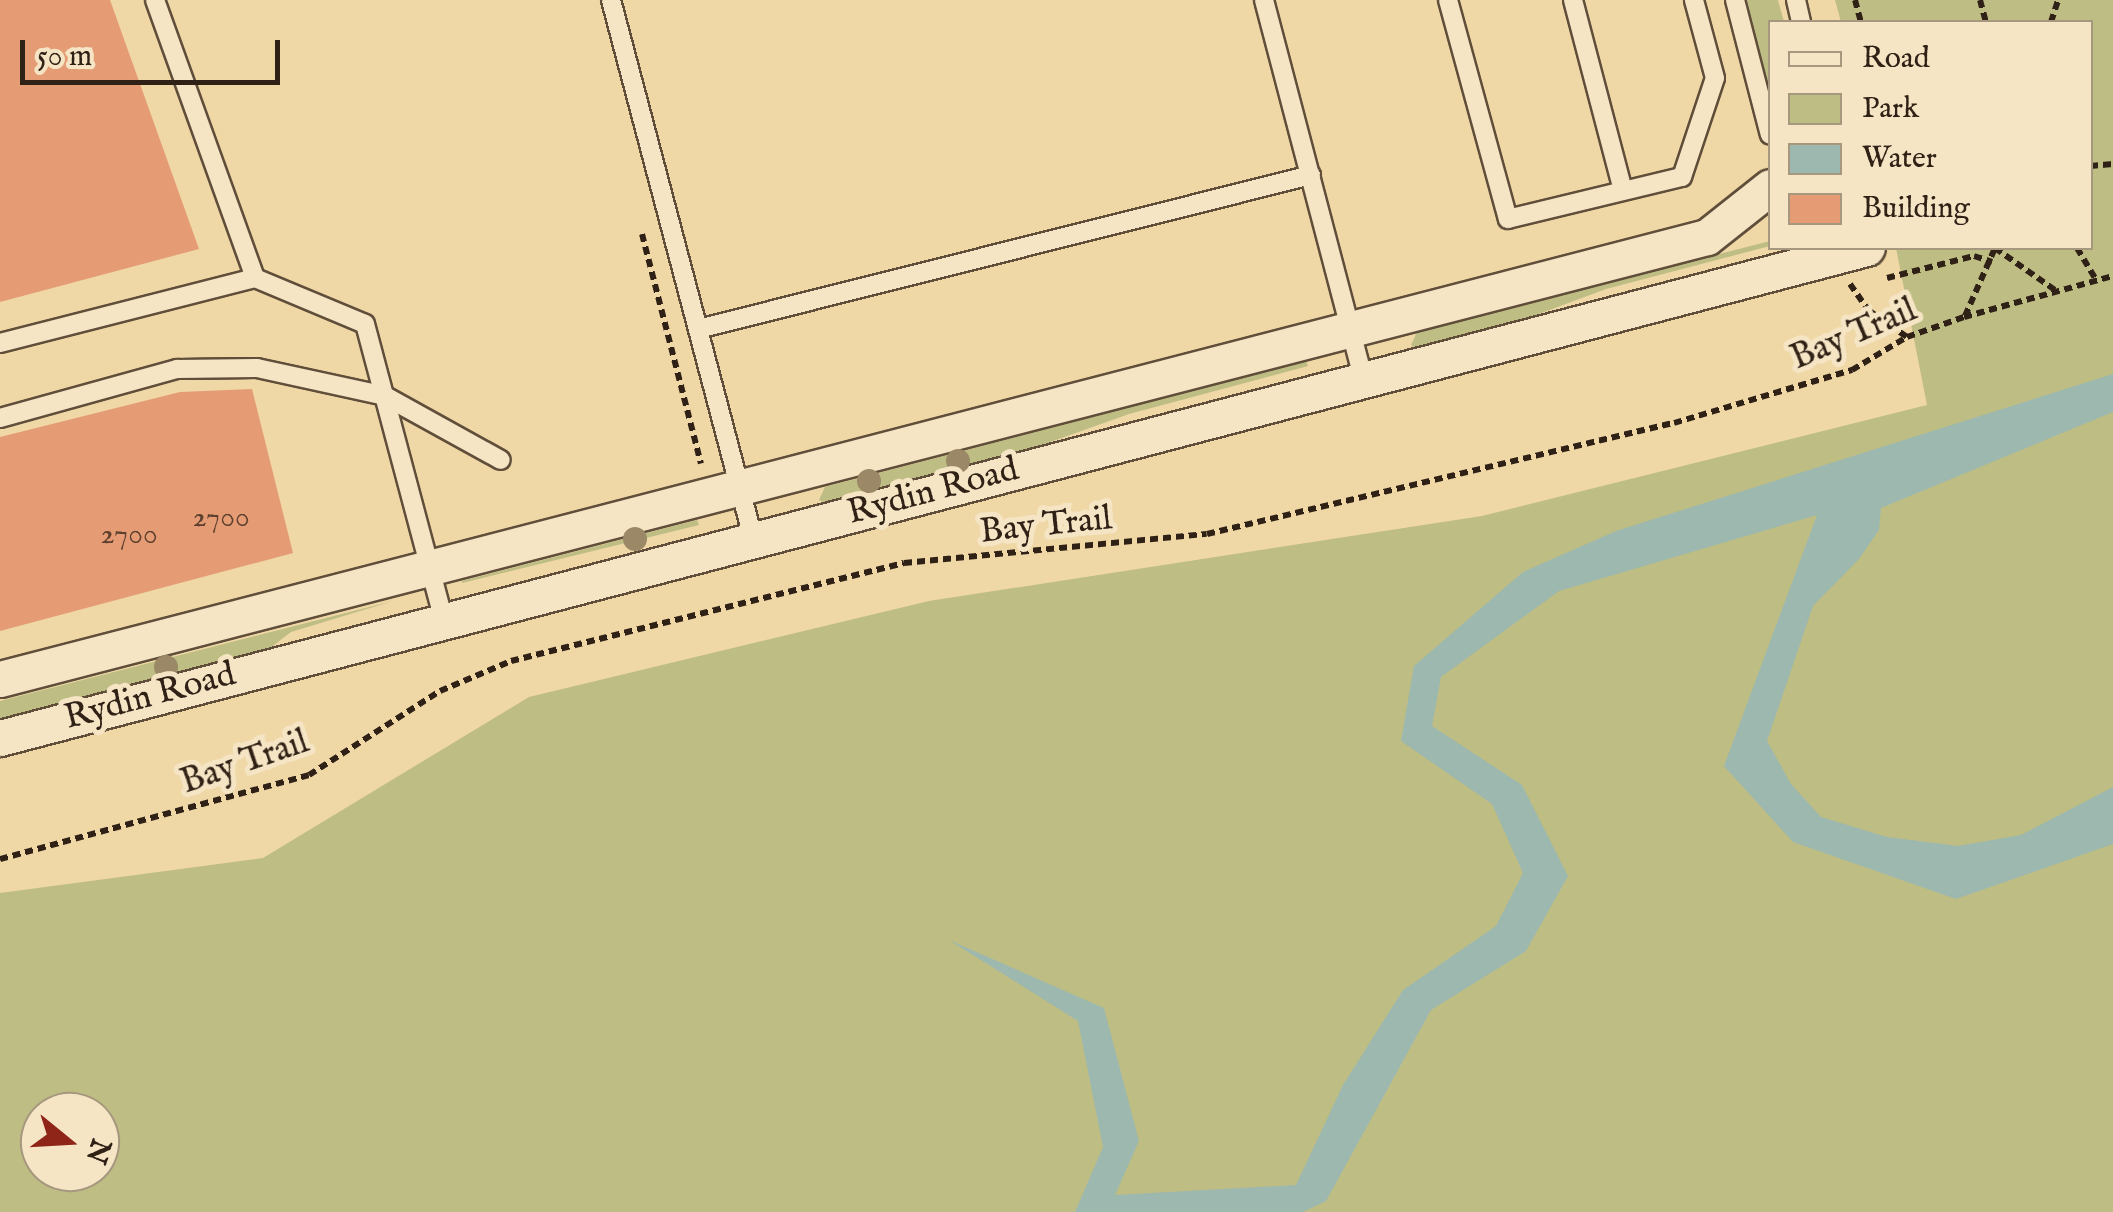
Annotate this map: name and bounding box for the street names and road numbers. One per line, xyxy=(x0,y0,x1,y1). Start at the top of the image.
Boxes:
street label: Bay Trail xyxy=(1785,290,1923,380)
street label: Rydin Road xyxy=(843,449,1023,535)
street label: Bay Trail xyxy=(978,498,1114,554)
street label: Rydin Road xyxy=(60,654,240,740)
street label: Bay Trail xyxy=(175,722,315,804)

